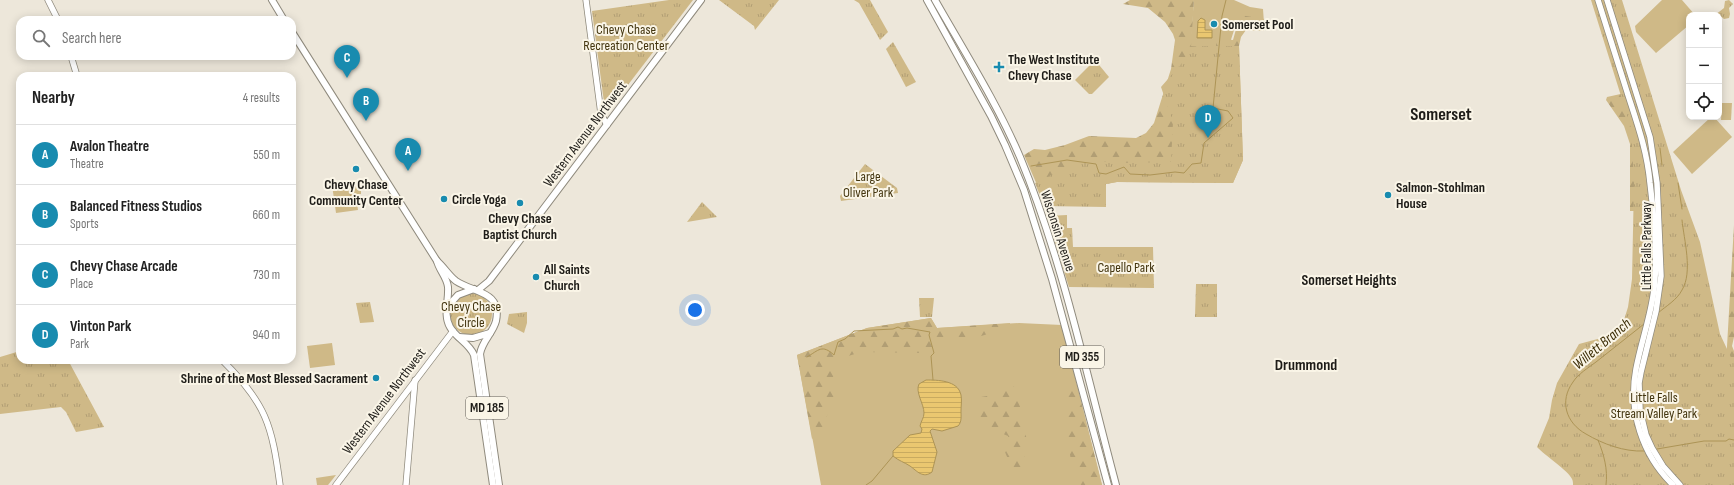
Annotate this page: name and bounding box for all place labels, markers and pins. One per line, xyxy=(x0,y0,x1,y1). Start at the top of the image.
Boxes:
place label: Somerset Pool xyxy=(1222,16,1294,33)
marker: Somerset Pool xyxy=(1209,19,1219,29)
pin: C xyxy=(334,45,360,78)
place label: The West Institute Chevy Chase xyxy=(1008,51,1099,84)
marker: The West Institute Chevy Chase xyxy=(993,61,1005,73)
pin: B xyxy=(353,88,379,121)
pin: D xyxy=(1195,105,1221,138)
pin: A xyxy=(395,138,421,171)
marker: Chevy Chase Community Center xyxy=(351,164,361,174)
place label: Chevy Chase Community Center xyxy=(309,176,404,209)
place label: Salmon-Stohlman House xyxy=(1396,179,1485,212)
marker: Salmon-Stohlman House xyxy=(1383,190,1393,200)
place label: Circle Yoga xyxy=(452,191,507,208)
marker: Circle Yoga xyxy=(439,194,449,204)
marker: Chevy Chase Baptist Church xyxy=(515,198,525,208)
place label: Chevy Chase Baptist Church xyxy=(483,210,557,243)
place label: All Saints Church xyxy=(543,261,590,294)
marker: All Saints Church xyxy=(531,272,541,282)
place label: Shrine of the Most Blessed Sacrament xyxy=(181,370,368,387)
marker: Shrine of the Most Blessed Sacrament xyxy=(371,373,381,383)

